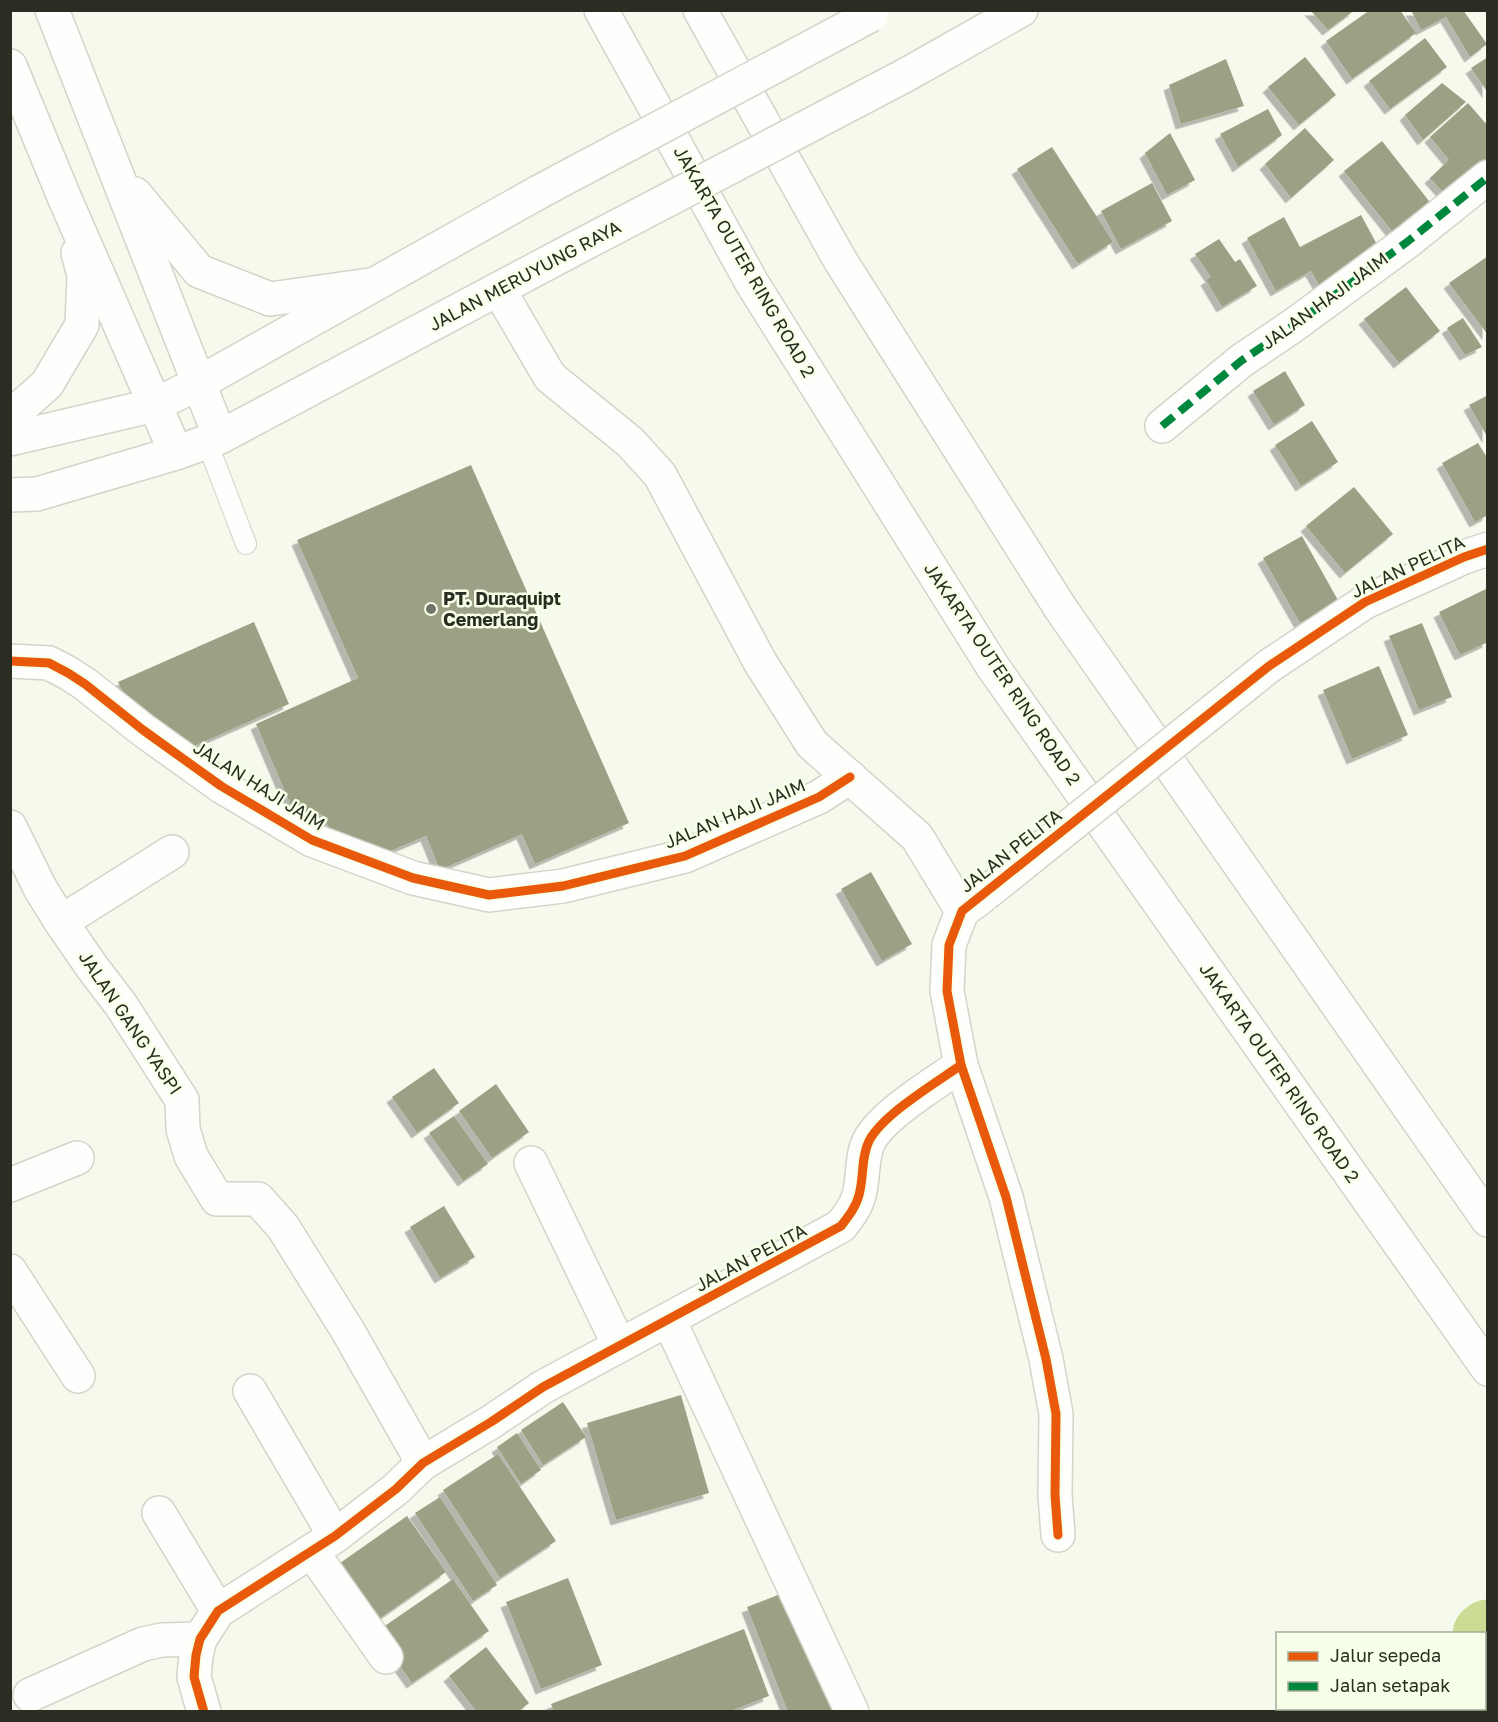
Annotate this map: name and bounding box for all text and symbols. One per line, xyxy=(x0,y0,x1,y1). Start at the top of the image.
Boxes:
street label: JAKARTA OUTER RING ROAD 2 xyxy=(669,142,820,381)
street label: JALAN MERUYUNG RAYA xyxy=(425,215,624,335)
street label: JALAN HAJI JAIM xyxy=(1257,247,1392,354)
street label: JALAN PELITA xyxy=(1347,530,1468,602)
street label: JAKARTA OUTER RING ROAD 2 xyxy=(920,558,1086,789)
place label: PT. Duraquipt Cemerlang xyxy=(443,587,561,630)
marker: PT. Duraquipt Cemerlang xyxy=(424,602,438,616)
street label: JALAN HAJI JAIM xyxy=(190,736,329,835)
street label: JALAN HAJI JAIM xyxy=(661,773,809,853)
street label: JALAN PELITA xyxy=(955,804,1066,897)
street label: JALAN GANG YASPI xyxy=(75,946,187,1098)
street label: JAKARTA OUTER RING ROAD 2 xyxy=(1195,958,1364,1187)
street label: JALAN PELITA xyxy=(691,1219,810,1296)
legend xyxy=(1276,1632,1486,1710)
text: Jalur sepeda xyxy=(1330,1644,1441,1666)
text: Jalan setapak xyxy=(1330,1674,1450,1696)

